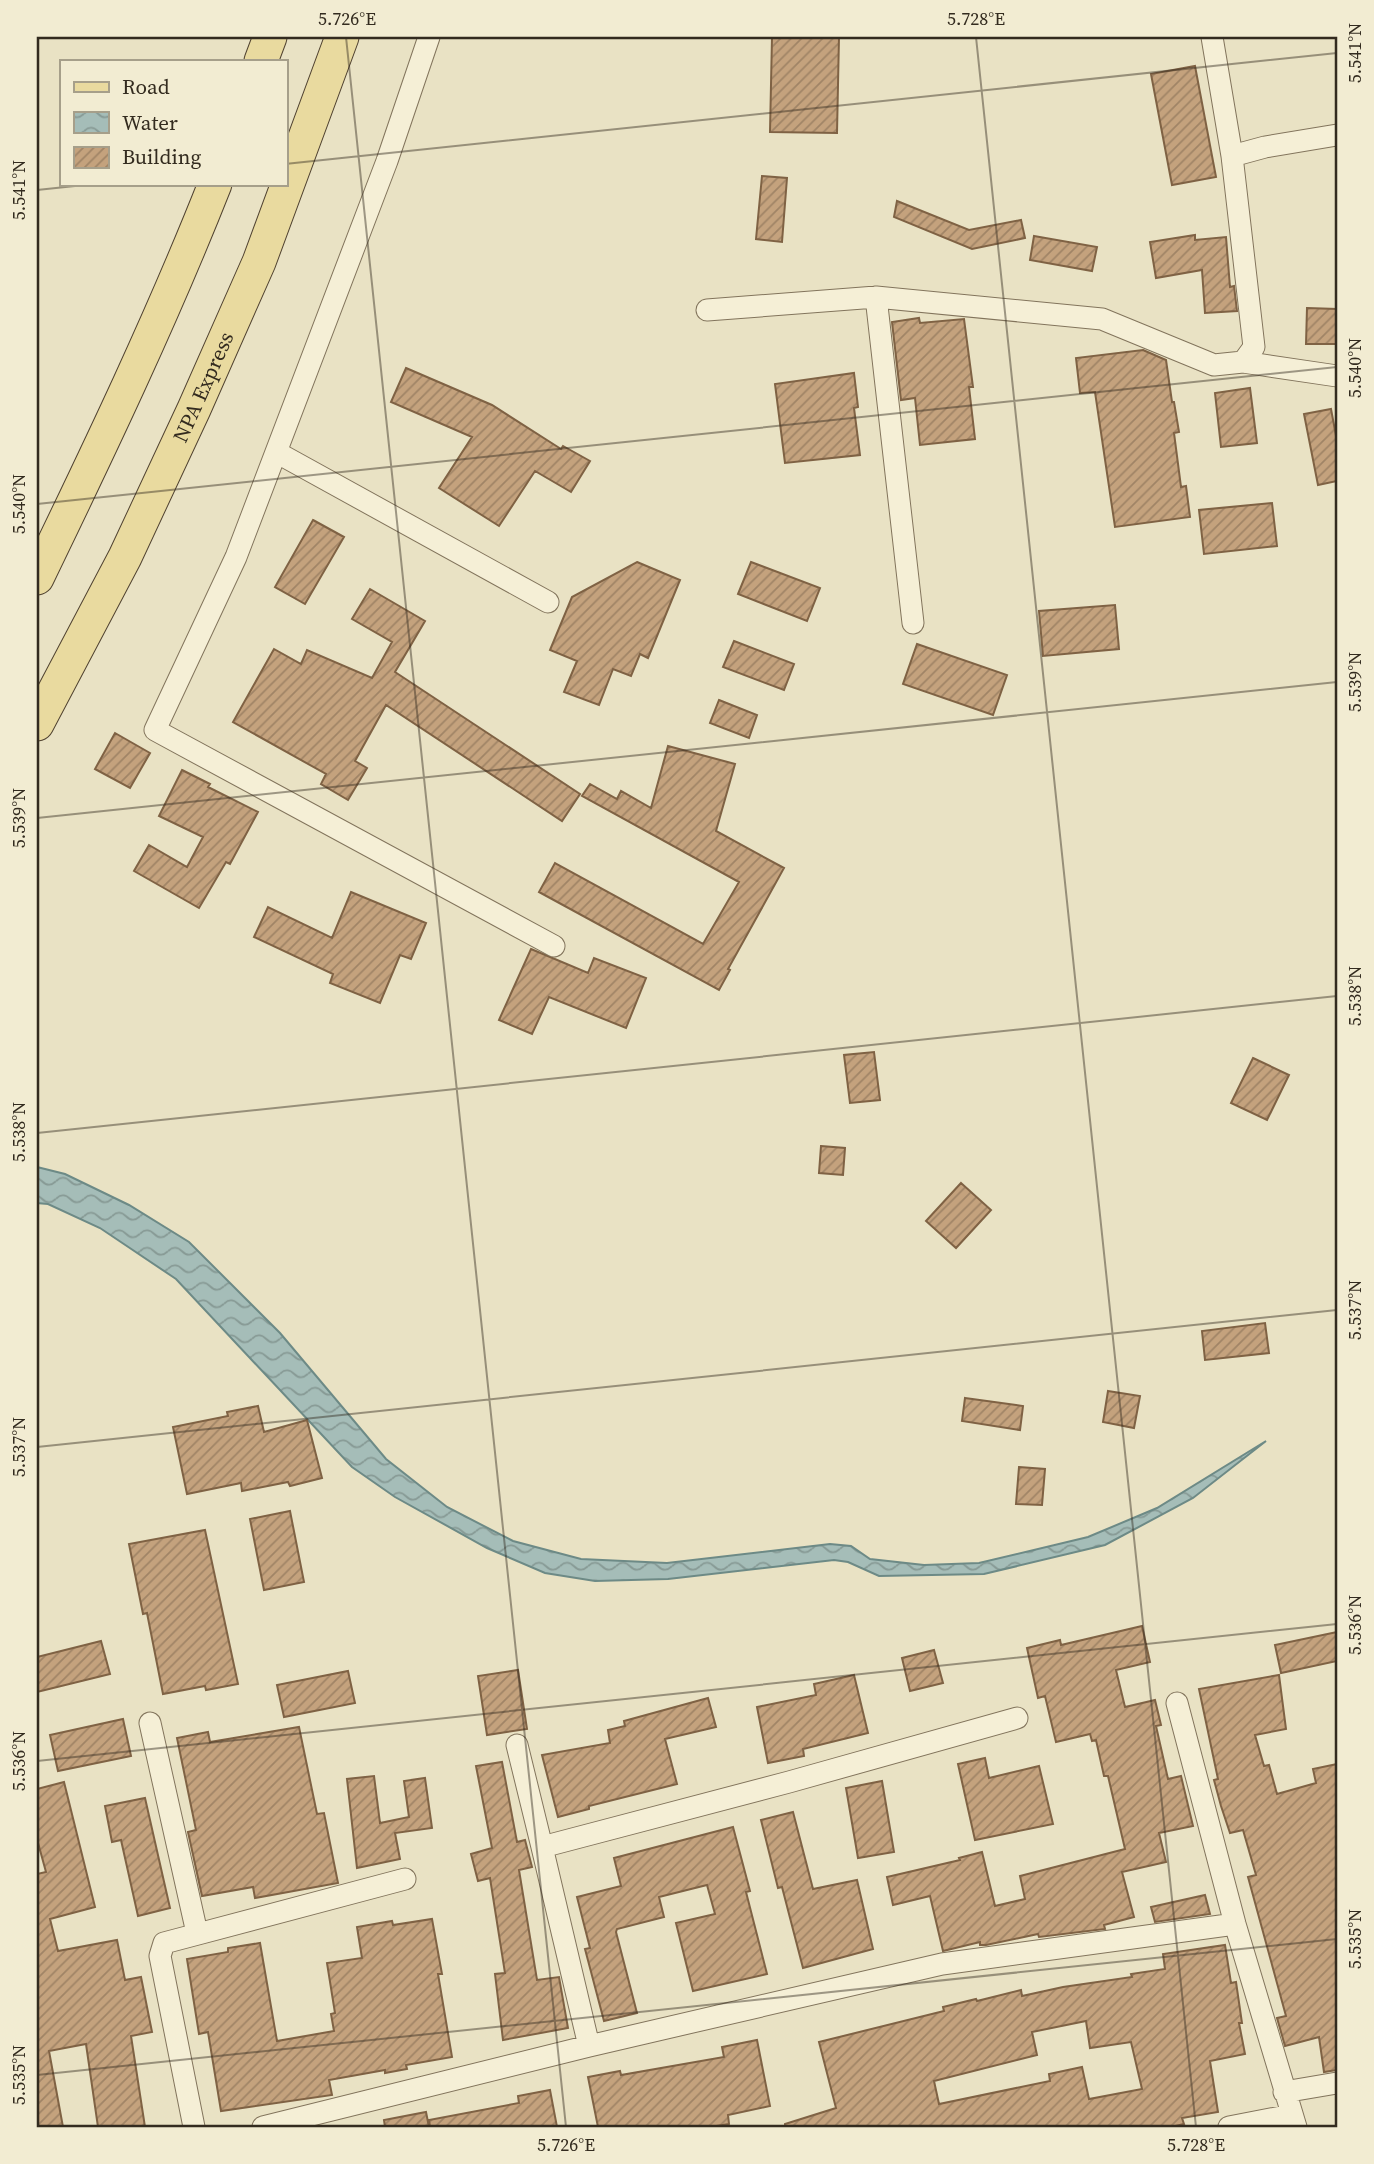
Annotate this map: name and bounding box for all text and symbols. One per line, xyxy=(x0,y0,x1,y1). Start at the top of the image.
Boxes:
text: 5.726°E xyxy=(318,6,376,31)
text: 5.728°E xyxy=(947,6,1005,31)
text: 5.541°N xyxy=(1342,23,1367,83)
legend xyxy=(60,60,287,186)
text: Road xyxy=(122,72,170,101)
text: Water xyxy=(122,108,178,137)
text: Building xyxy=(122,142,201,171)
text: 5.541°N xyxy=(6,160,31,220)
street label: NPA Express xyxy=(166,327,240,447)
text: 5.540°N xyxy=(1342,338,1367,398)
text: 5.540°N xyxy=(6,474,31,534)
text: 5.539°N xyxy=(1342,652,1367,712)
text: 5.539°N xyxy=(6,788,31,848)
text: 5.538°N xyxy=(1342,966,1367,1026)
text: 5.538°N xyxy=(6,1102,31,1162)
text: 5.537°N xyxy=(1342,1280,1367,1340)
text: 5.537°N xyxy=(6,1417,31,1477)
text: 5.536°N xyxy=(1342,1595,1367,1655)
text: 5.536°N xyxy=(6,1731,31,1791)
text: 5.535°N xyxy=(1342,1909,1367,1969)
text: 5.535°N xyxy=(6,2045,31,2105)
text: 5.726°E xyxy=(537,2132,595,2157)
text: 5.728°E xyxy=(1167,2132,1225,2157)

